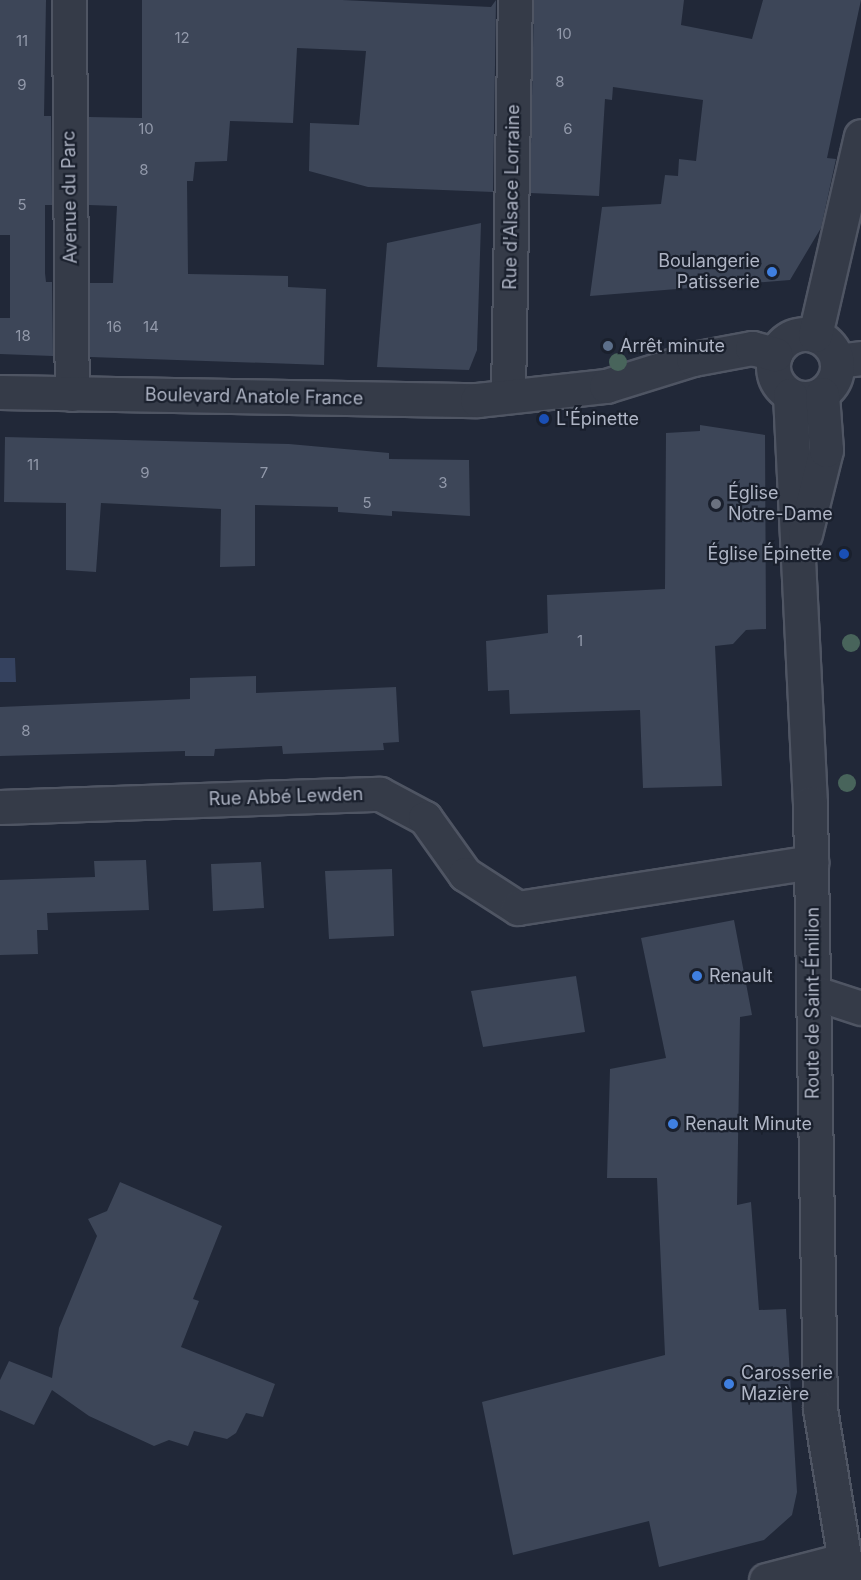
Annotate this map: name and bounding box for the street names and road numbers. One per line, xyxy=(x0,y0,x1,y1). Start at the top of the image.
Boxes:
street label: Rue d'Alsace Lorraine xyxy=(500,104,524,290)
street label: Avenue du Parc xyxy=(58,130,82,264)
street label: Boulevard Anatole France xyxy=(145,384,363,410)
street label: Rue Abbé Lewden xyxy=(208,784,364,810)
street label: Route de Saint-Émilion xyxy=(802,907,824,1099)

